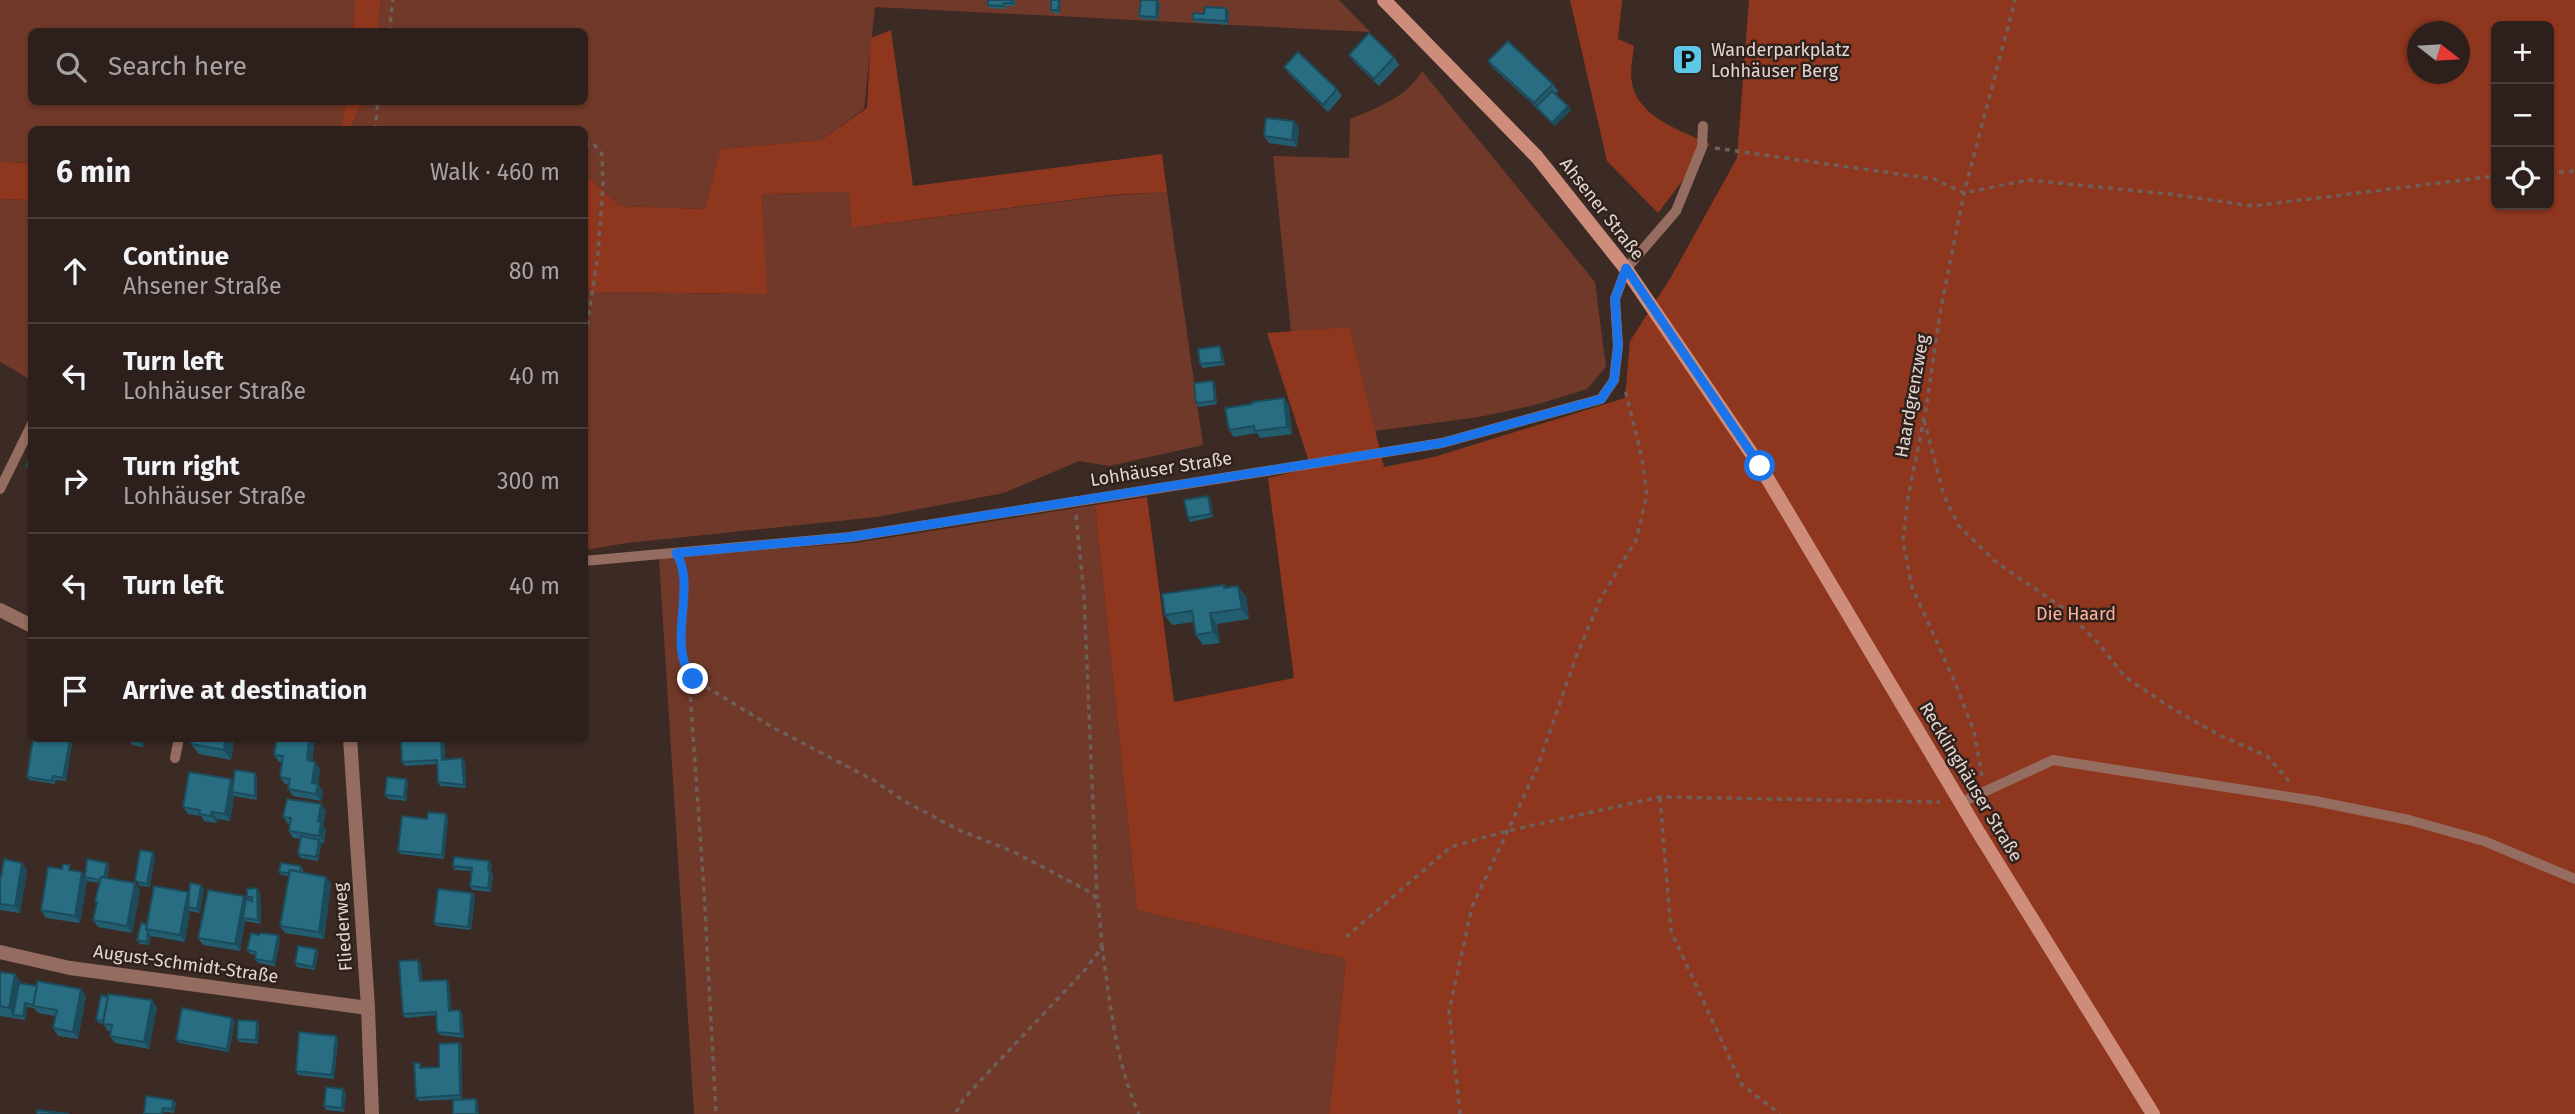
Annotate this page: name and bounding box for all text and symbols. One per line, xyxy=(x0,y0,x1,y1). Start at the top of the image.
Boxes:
north arrow xyxy=(2407,21,2470,84)
map controls xyxy=(2491,21,2554,210)
button: + xyxy=(2491,21,2554,84)
search box xyxy=(28,28,588,105)
place label: Wanderparkplatz Lohhäuser Berg xyxy=(1711,39,1850,82)
parking icon: Wanderparkplatz Lohhäuser Berg xyxy=(1671,43,1705,77)
icon: search xyxy=(52,48,90,86)
text: Search here xyxy=(108,51,247,82)
button: − xyxy=(2491,84,2554,147)
button: locate xyxy=(2491,147,2554,210)
street label: Ahsener Straße xyxy=(1555,153,1649,265)
text: 6 min xyxy=(56,154,131,190)
text: Walk · 460 m xyxy=(430,158,560,186)
text: Continue xyxy=(123,241,229,272)
icon: ahead xyxy=(56,252,94,290)
text: 80 m xyxy=(509,257,560,285)
text: Ahsener Straße xyxy=(123,272,282,300)
street label: Haardgrenzweg xyxy=(1890,332,1934,459)
text: Turn left xyxy=(123,346,224,377)
icon: left xyxy=(56,357,94,395)
text: 40 m xyxy=(509,362,560,390)
text: Lohhäuser Straße xyxy=(123,377,306,405)
street label: Lohhäuser Straße xyxy=(1089,447,1233,491)
route start xyxy=(1744,450,1775,481)
text: Turn right xyxy=(123,451,240,482)
icon: right xyxy=(56,462,94,500)
text: 300 m xyxy=(497,467,560,495)
text: Lohhäuser Straße xyxy=(123,482,306,510)
icon: left xyxy=(56,567,94,605)
text: Turn left xyxy=(123,570,224,601)
text: 40 m xyxy=(509,572,560,600)
park label: Die Haard xyxy=(2036,603,2116,625)
route end xyxy=(677,663,708,694)
icon: arrive xyxy=(56,672,94,710)
text: Arrive at destination xyxy=(123,675,367,706)
street label: Recklinghäuser Straße xyxy=(1915,698,2027,866)
street label: Fliederweg xyxy=(329,881,357,972)
street label: August-Schmidt-Straße xyxy=(92,940,280,988)

